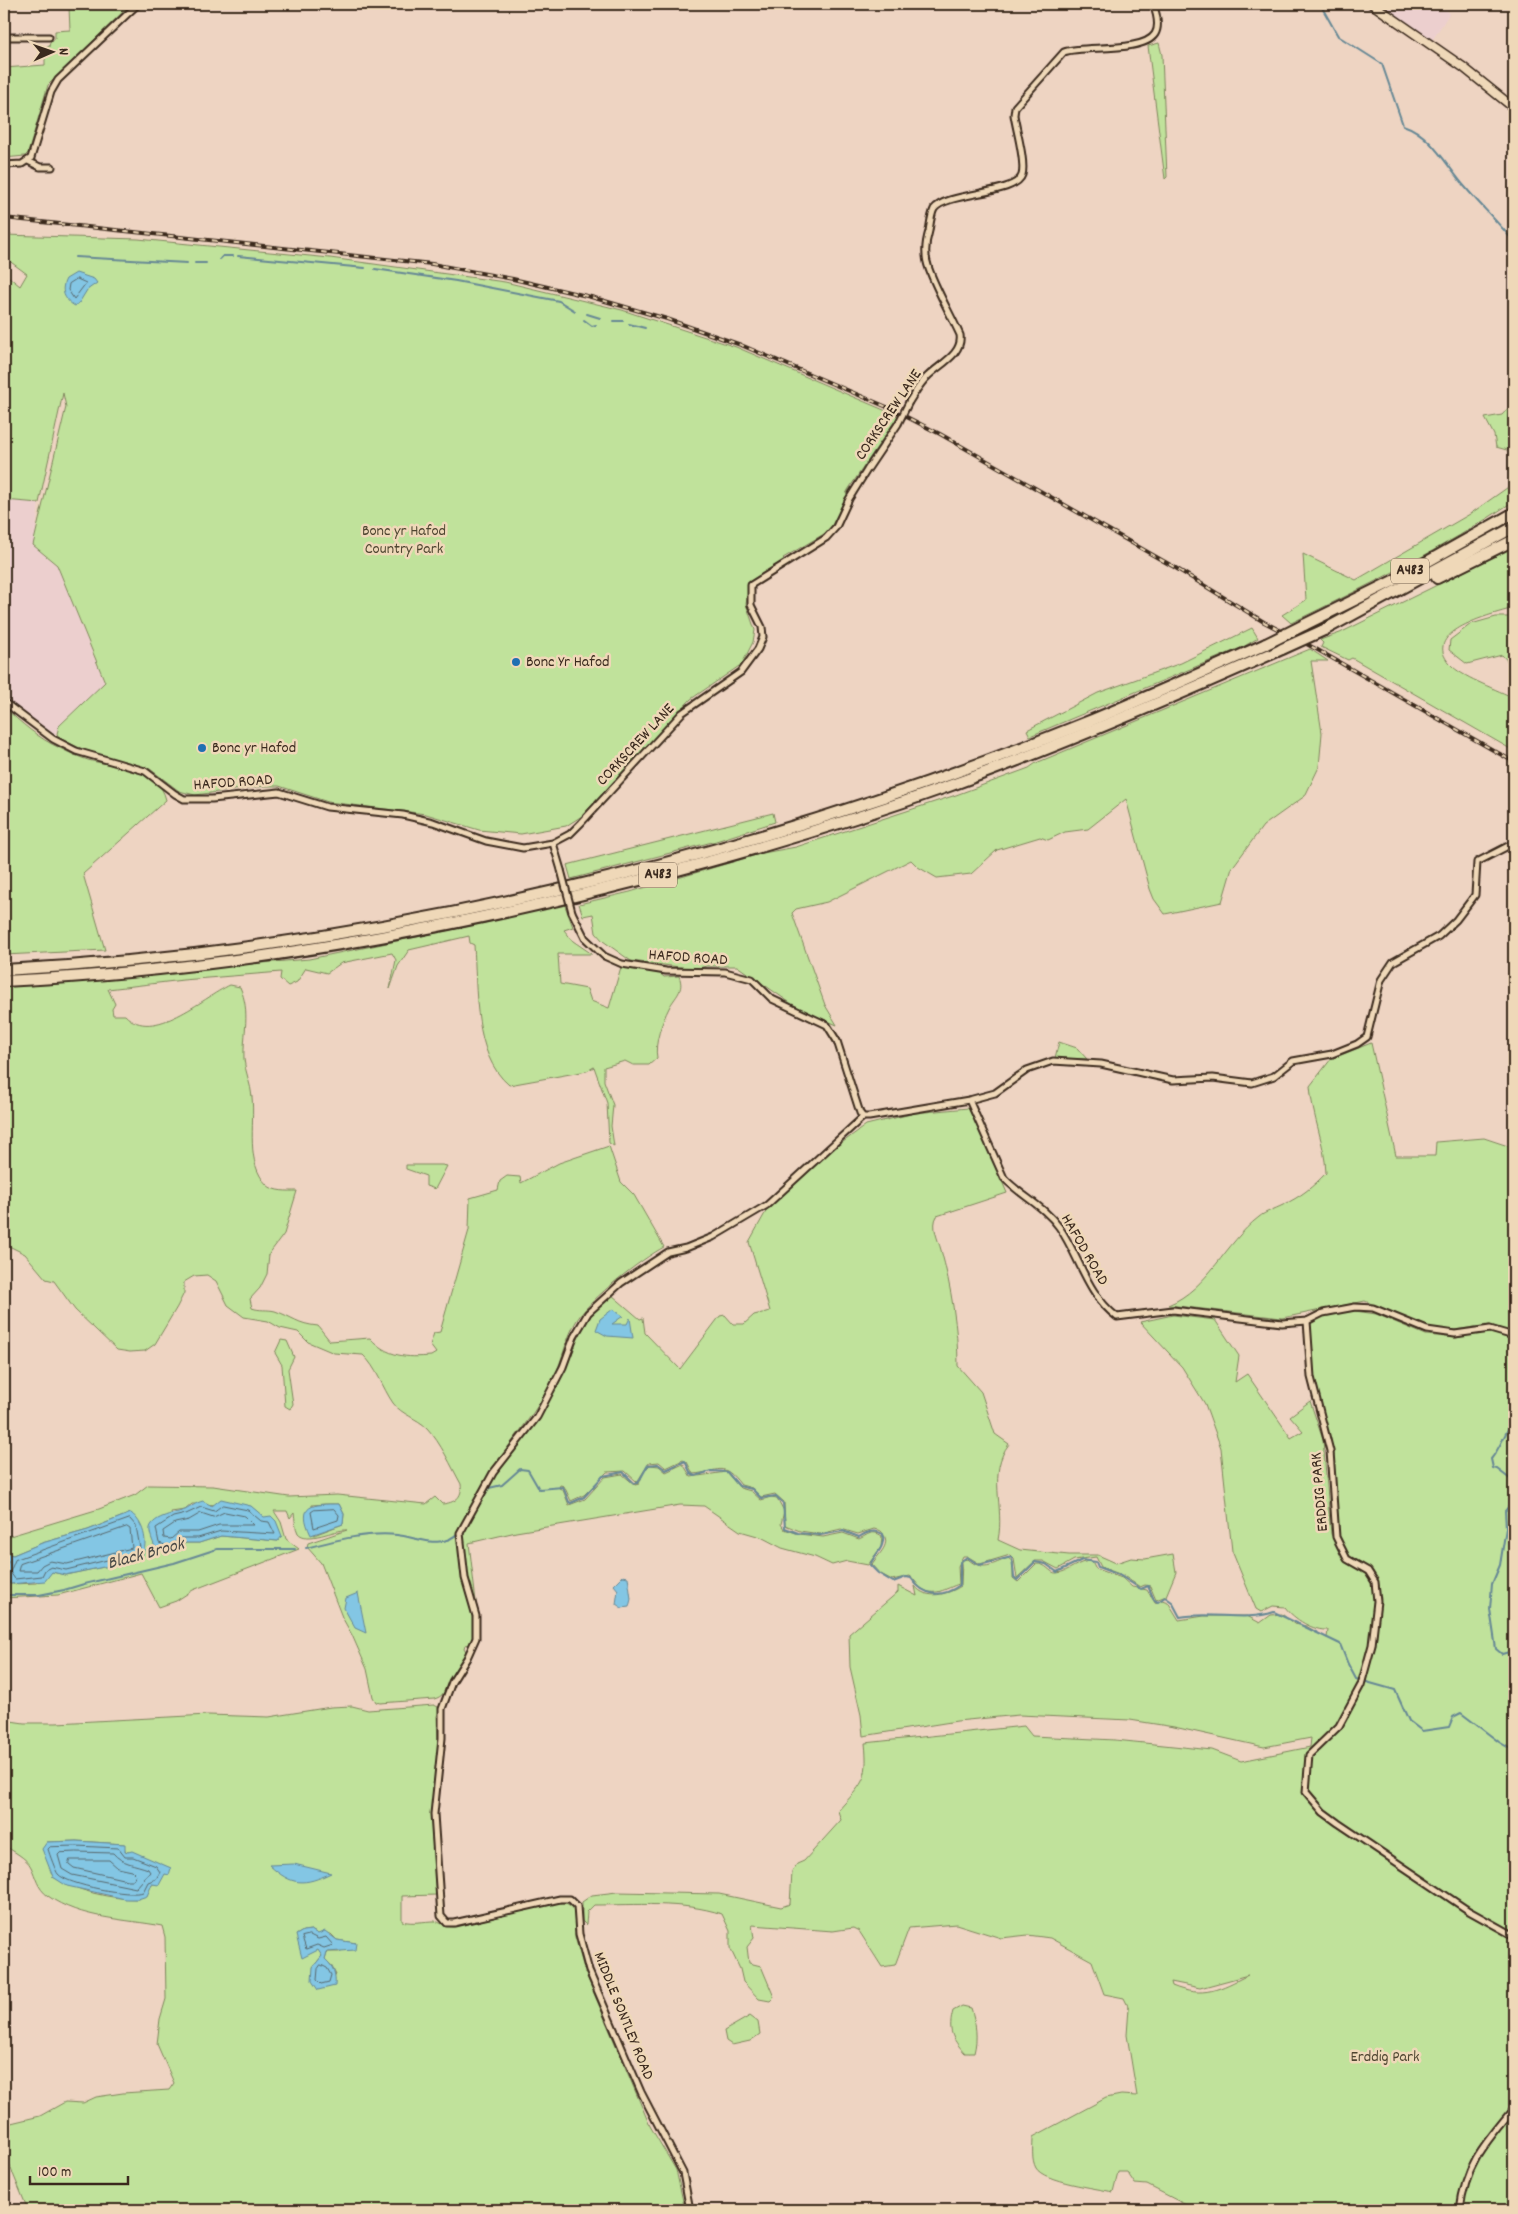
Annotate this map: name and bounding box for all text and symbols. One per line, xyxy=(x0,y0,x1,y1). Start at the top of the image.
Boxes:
north arrow xyxy=(28,28,78,78)
text: N xyxy=(53,48,73,56)
street label: CORKSCREW LANE xyxy=(850,364,928,465)
park label: Bonc yr Hafod Country Park xyxy=(362,520,446,561)
road number: A483 xyxy=(1391,558,1429,584)
place label: Bonc Yr Hafod xyxy=(526,651,610,674)
marker: Bonc Yr Hafod xyxy=(510,656,522,668)
street label: CORKSCREW LANE xyxy=(592,698,681,791)
place label: Bonc yr Hafod xyxy=(212,737,296,760)
marker: Bonc yr Hafod xyxy=(196,742,208,754)
street label: HAFOD ROAD xyxy=(193,769,273,797)
road number: A483 xyxy=(639,862,677,888)
street label: HAFOD ROAD xyxy=(648,944,728,972)
street label: HAFOD ROAD xyxy=(1054,1210,1114,1290)
street label: ERDDIG PARK xyxy=(1305,1451,1335,1533)
water label: Black Brook xyxy=(105,1532,189,1577)
street label: MIDDLE SONTLEY ROAD xyxy=(587,1949,659,2083)
park label: Erddig Park xyxy=(1350,2046,1420,2069)
scale bar xyxy=(30,2154,128,2186)
text: 100 m xyxy=(38,2162,71,2184)

